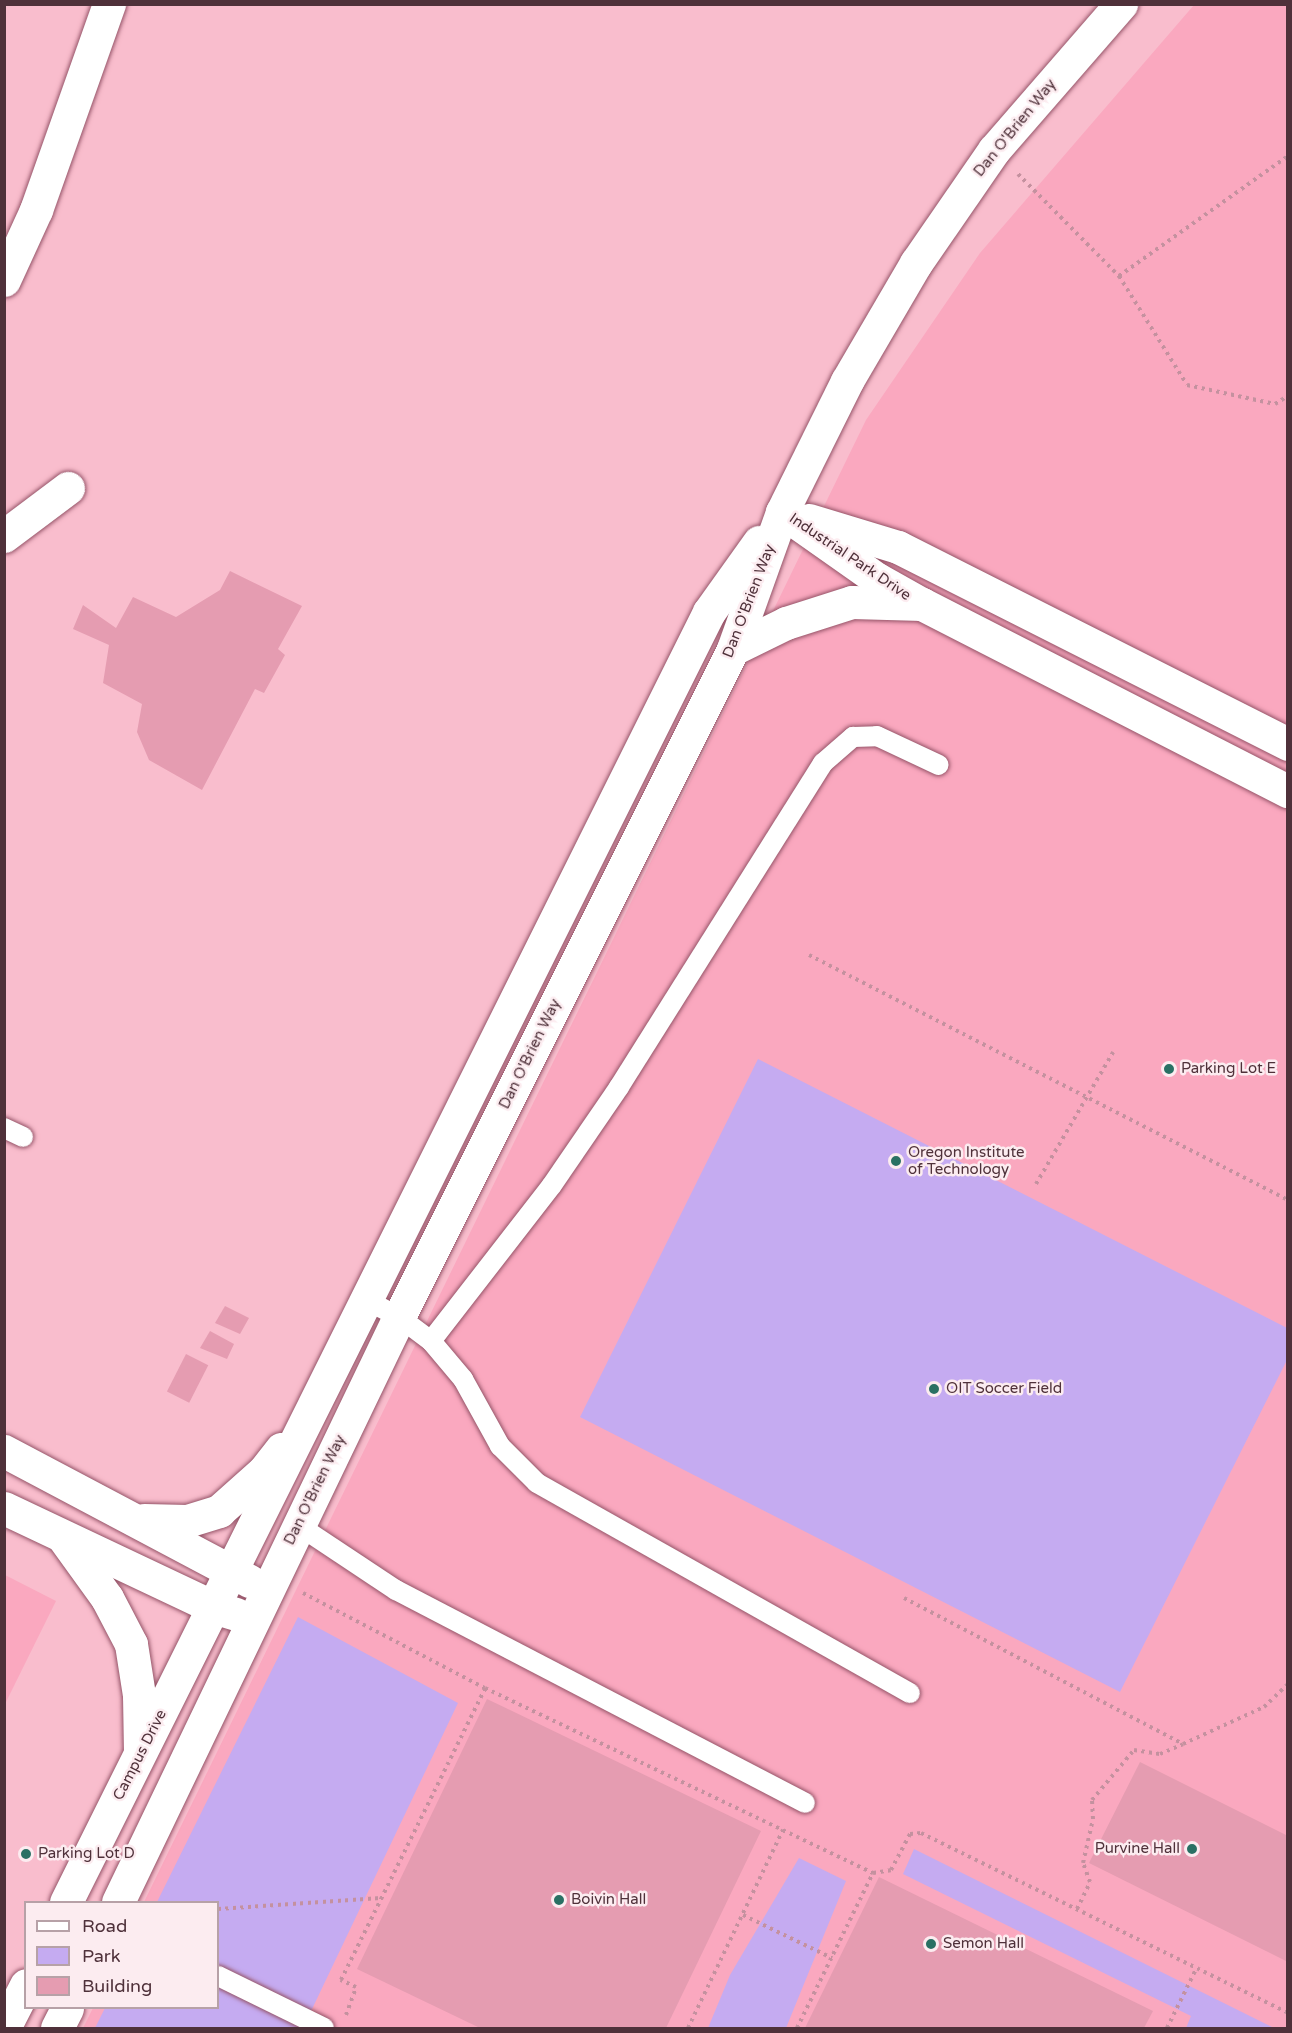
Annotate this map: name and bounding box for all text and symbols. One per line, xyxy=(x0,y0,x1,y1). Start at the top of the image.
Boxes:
street label: Dan O'Brien Way xyxy=(970,76,1060,180)
street label: Industrial Park Drive xyxy=(786,510,914,604)
street label: Dan O'Brien Way xyxy=(719,542,779,660)
street label: Dan O'Brien Way xyxy=(496,996,564,1112)
place label: Parking Lot E xyxy=(1181,1060,1276,1078)
marker: Parking Lot E xyxy=(1162,1062,1176,1076)
place label: Oregon Institute of Technology xyxy=(908,1143,1025,1178)
marker: Oregon Institute of Technology xyxy=(889,1154,903,1168)
place label: OIT Soccer Field xyxy=(946,1380,1062,1398)
marker: OIT Soccer Field xyxy=(927,1382,941,1396)
street label: Dan O'Brien Way xyxy=(281,1432,349,1548)
street label: Campus Drive xyxy=(109,1707,171,1803)
place label: Purvine Hall xyxy=(1095,1840,1180,1858)
marker: Purvine Hall xyxy=(1185,1842,1199,1856)
place label: Parking Lot D xyxy=(38,1845,135,1863)
marker: Parking Lot D xyxy=(19,1847,33,1861)
place label: Boivin Hall xyxy=(571,1891,646,1909)
marker: Boivin Hall xyxy=(552,1893,566,1907)
legend xyxy=(24,1901,219,2009)
text: Road xyxy=(82,1915,127,1937)
place label: Semon Hall xyxy=(943,1935,1024,1953)
marker: Semon Hall xyxy=(924,1937,938,1951)
text: Park xyxy=(82,1945,120,1967)
text: Building xyxy=(82,1975,152,1997)

